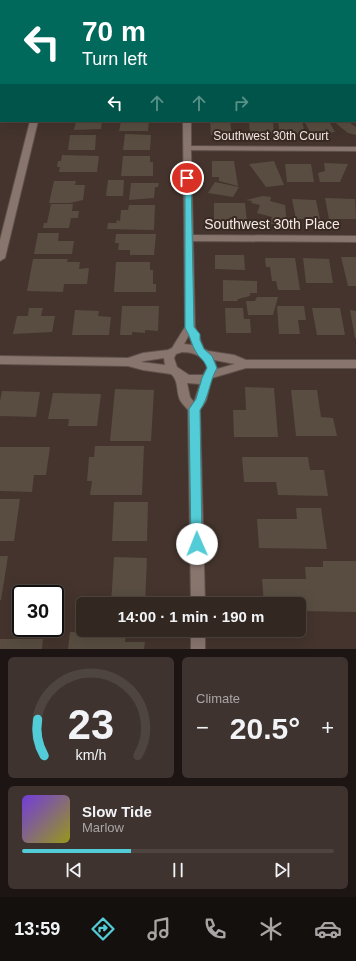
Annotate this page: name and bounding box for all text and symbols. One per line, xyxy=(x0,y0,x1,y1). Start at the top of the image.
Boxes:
icon: left xyxy=(16,16,68,68)
text: 70 m xyxy=(82,16,146,47)
text: Turn left xyxy=(82,49,147,69)
icon: left xyxy=(104,92,126,114)
icon: ahead xyxy=(146,92,168,114)
icon: ahead xyxy=(188,92,210,114)
icon: right xyxy=(230,92,252,114)
street label: Southwest 30th Court xyxy=(213,129,329,143)
pin xyxy=(170,161,204,195)
icon: arrive xyxy=(176,167,198,189)
street label: Southwest 30th Place xyxy=(204,216,340,232)
position arrow xyxy=(176,523,218,565)
speed limit sign: 30 xyxy=(12,585,64,637)
text: 14:00 · 1 min · 190 m xyxy=(118,608,264,625)
text: Climate xyxy=(196,691,240,706)
text: 23 xyxy=(68,700,114,747)
text: 20.5° xyxy=(230,712,300,745)
text: − xyxy=(196,715,209,740)
text: + xyxy=(321,715,334,740)
text: km/h xyxy=(76,746,107,762)
text: Slow Tide xyxy=(82,803,152,820)
text: Marlow xyxy=(82,820,124,835)
icon: previous xyxy=(63,859,85,881)
icon: pause xyxy=(167,859,189,881)
icon: next xyxy=(271,859,293,881)
icon: directions xyxy=(89,915,117,943)
icon: music xyxy=(145,915,173,943)
icon: phone xyxy=(201,915,229,943)
icon: climate xyxy=(257,915,285,943)
icon: car xyxy=(314,915,342,943)
text: 13:59 xyxy=(14,919,60,939)

